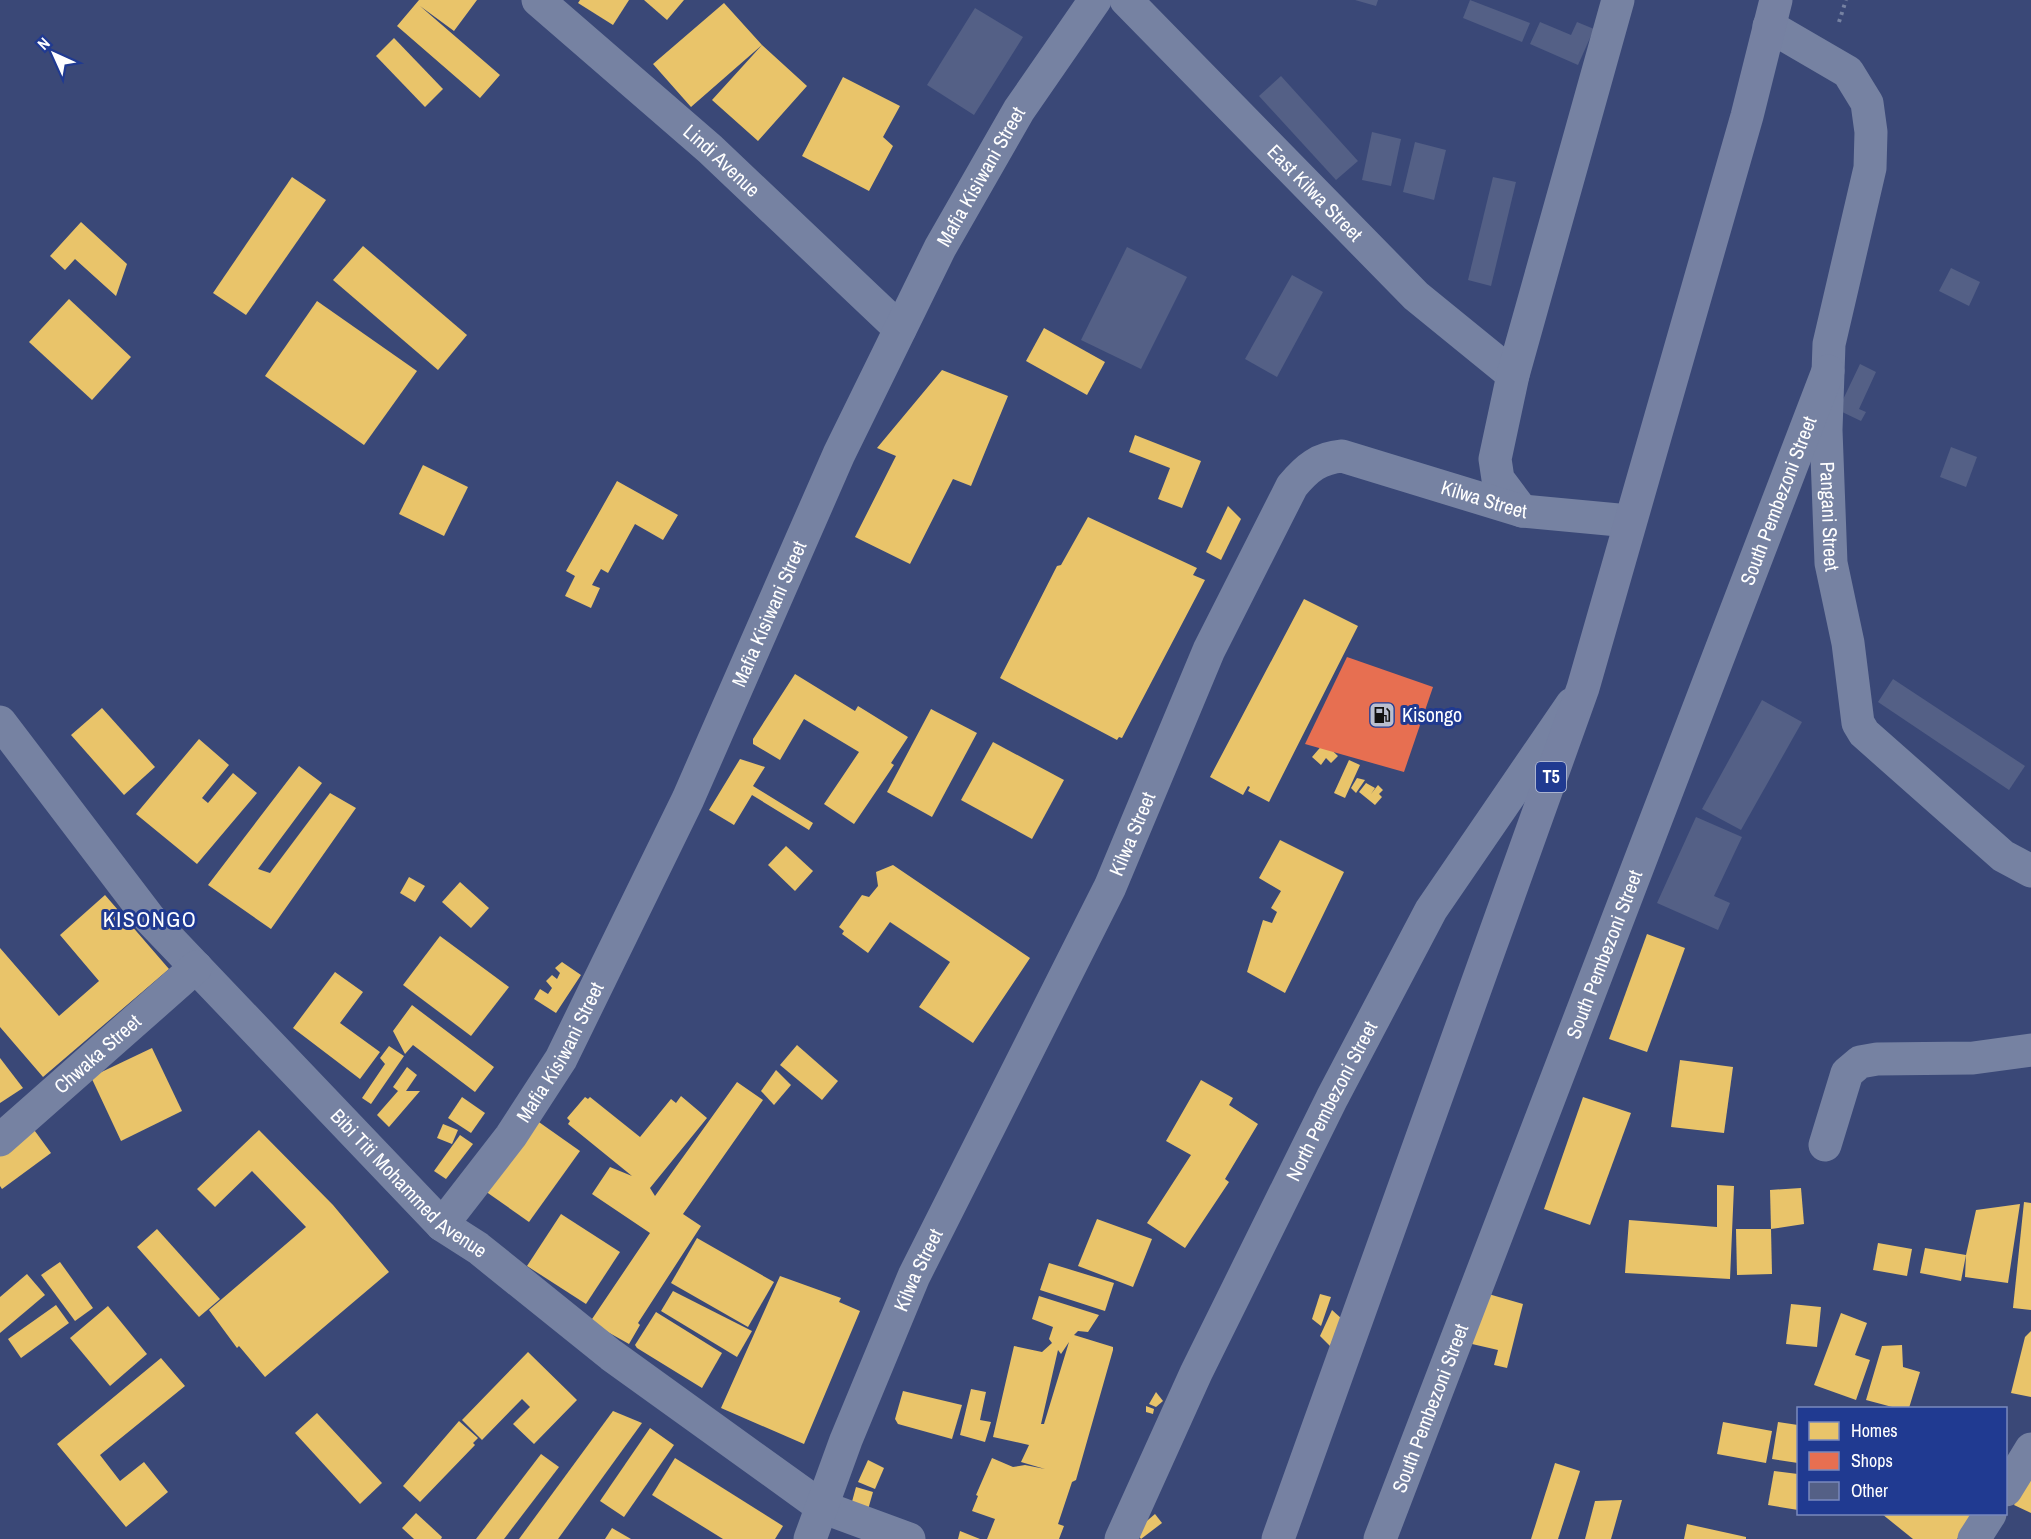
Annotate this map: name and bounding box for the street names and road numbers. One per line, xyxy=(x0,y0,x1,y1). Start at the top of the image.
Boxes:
street label: Mafia Kisiwani Street xyxy=(930,101,1031,251)
street label: Lindi Avenue xyxy=(678,118,766,203)
street label: East Kilwa Street xyxy=(1262,138,1369,247)
street label: South Pembezoni Street xyxy=(1733,412,1823,589)
street label: Pangani Street xyxy=(1814,461,1846,574)
street label: Kilwa Street xyxy=(1438,473,1528,524)
street label: Mafia Kisiwani Street xyxy=(725,536,813,691)
road number: T5 xyxy=(1536,762,1566,792)
street label: Kilwa Street xyxy=(1102,787,1161,880)
street label: South Pembezoni Street xyxy=(1559,866,1648,1043)
street label: Mafia Kisiwani Street xyxy=(510,977,610,1127)
street label: Chwaka Street xyxy=(48,1008,147,1099)
street label: North Pembezoni Street xyxy=(1279,1016,1383,1185)
street label: Bibi Titi Mohammed Avenue xyxy=(325,1102,493,1263)
street label: Kilwa Street xyxy=(887,1223,949,1315)
street label: South Pembezoni Street xyxy=(1385,1319,1474,1496)

